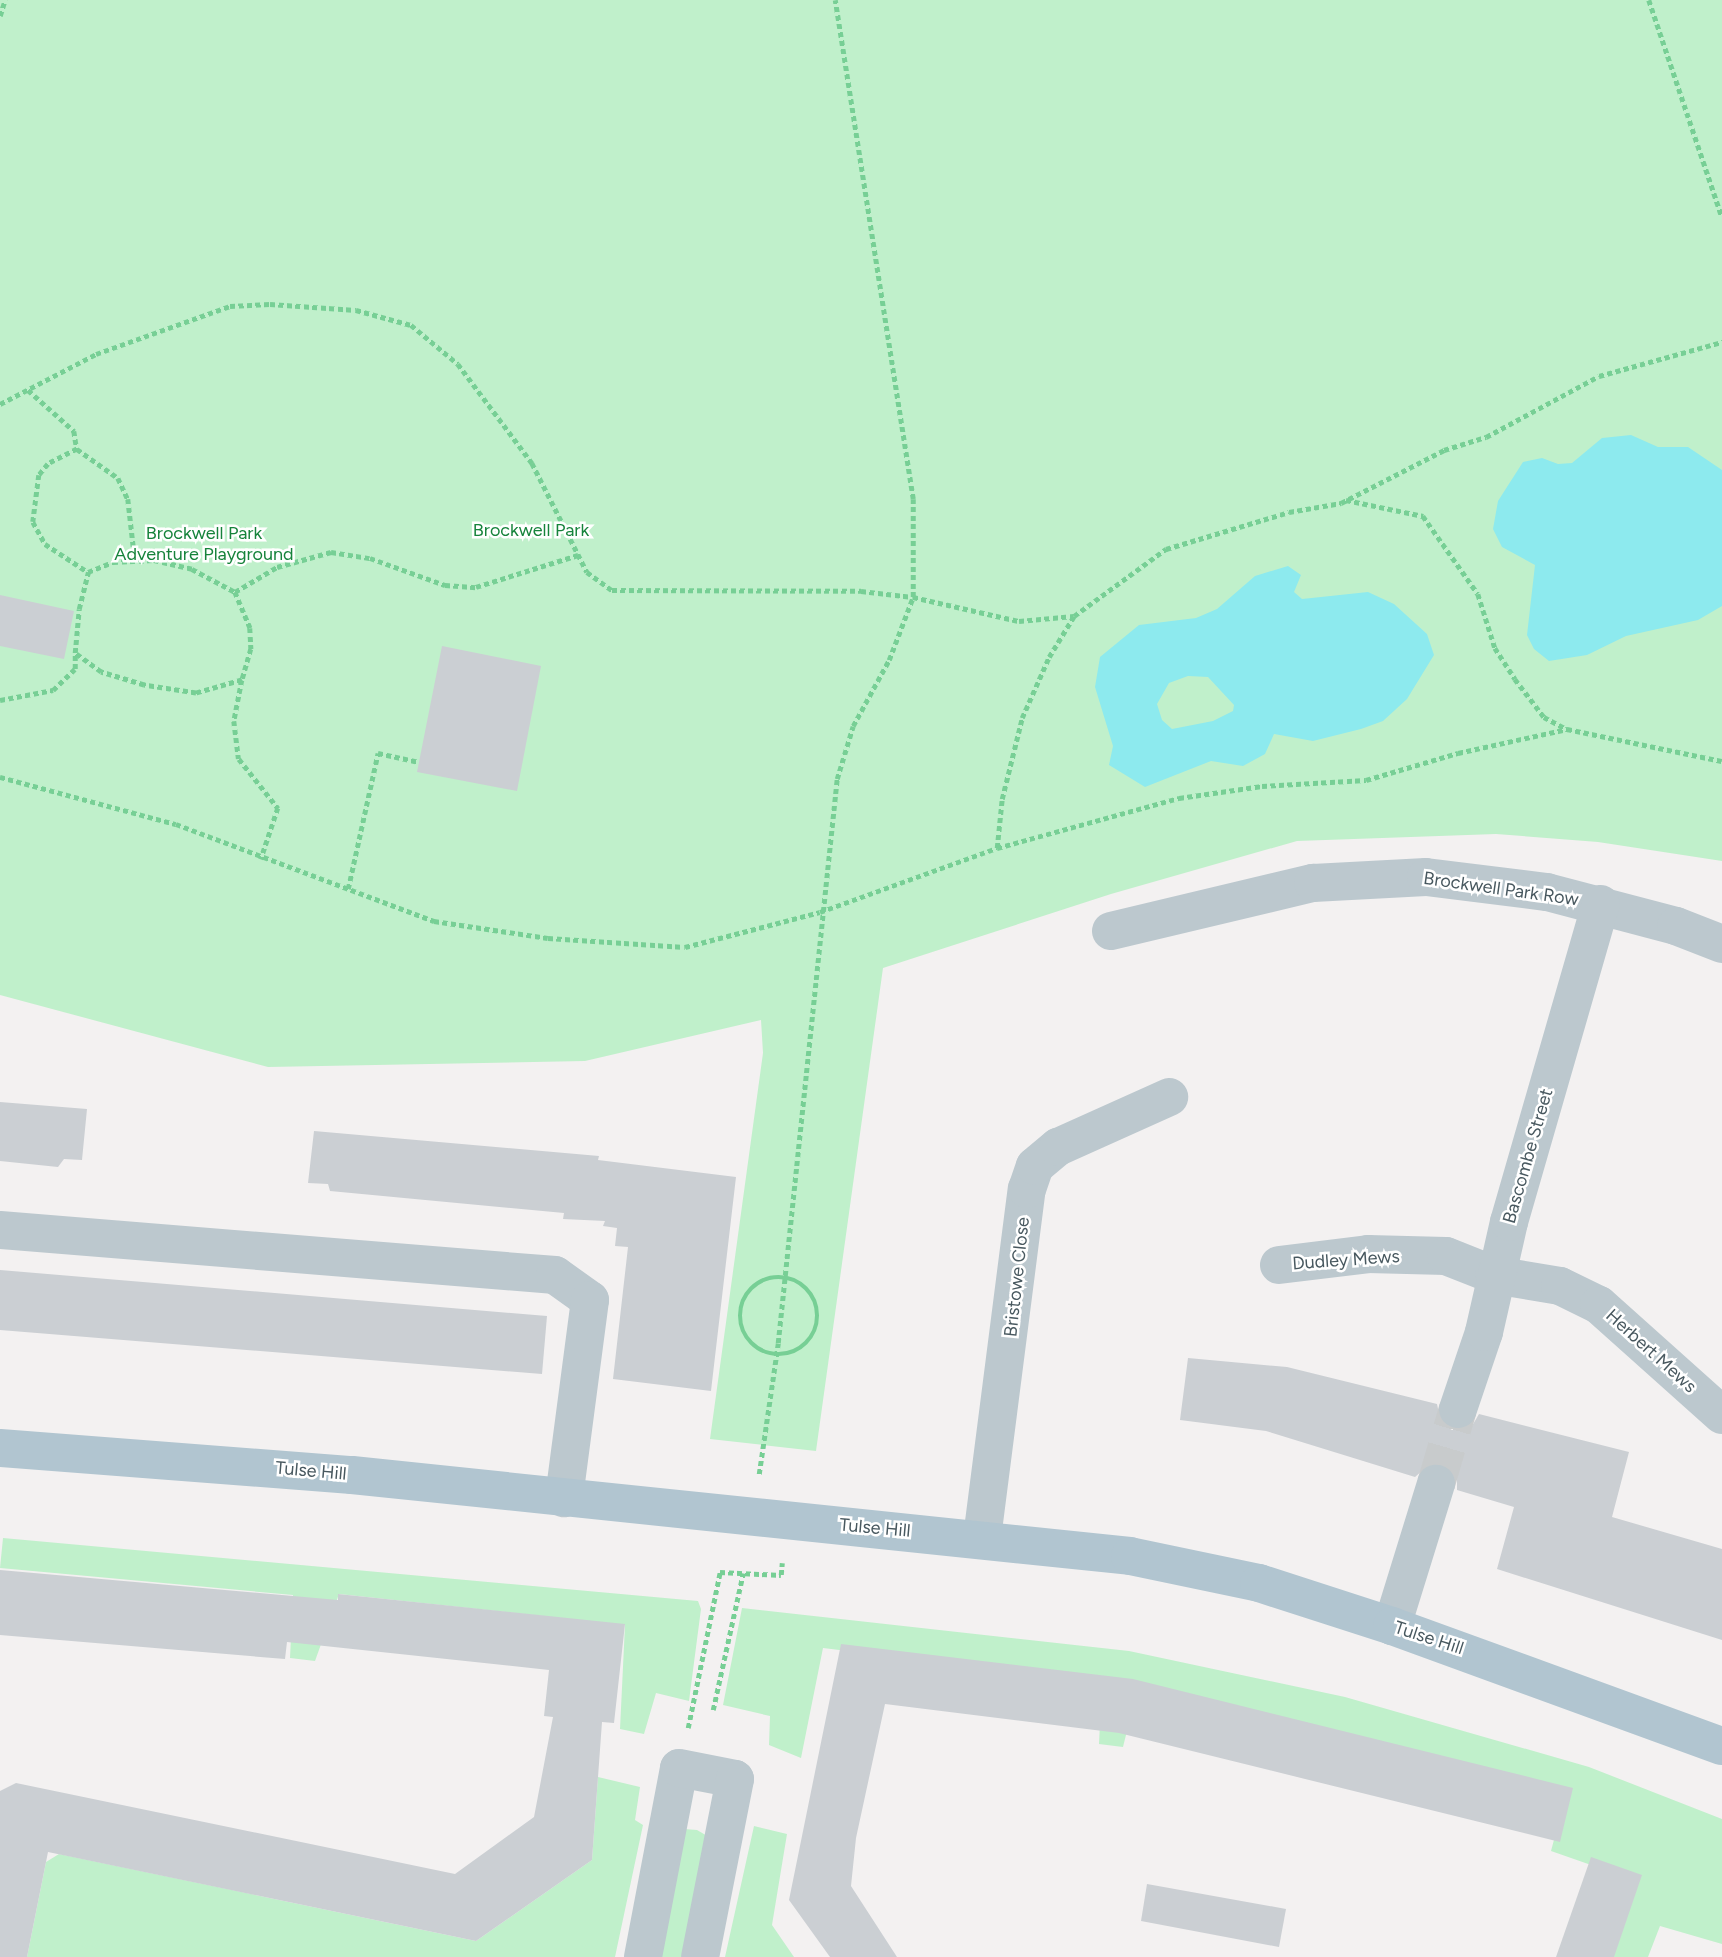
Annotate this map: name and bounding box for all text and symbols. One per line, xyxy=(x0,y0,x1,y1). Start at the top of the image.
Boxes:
park label: Brockwell Park xyxy=(473,519,589,541)
park label: Brockwell Park Adventure Playground xyxy=(114,523,294,566)
street label: Brockwell Park Row xyxy=(1422,867,1580,911)
street label: Bascombe Street xyxy=(1498,1086,1558,1226)
street label: Bristowe Close xyxy=(1000,1216,1034,1338)
street label: Dudley Mews xyxy=(1292,1245,1400,1275)
street label: Herbert Mews xyxy=(1601,1305,1701,1397)
street label: Tulse Hill xyxy=(275,1457,347,1485)
street label: Tulse Hill xyxy=(839,1514,911,1542)
street label: Tulse Hill xyxy=(1392,1617,1466,1659)

